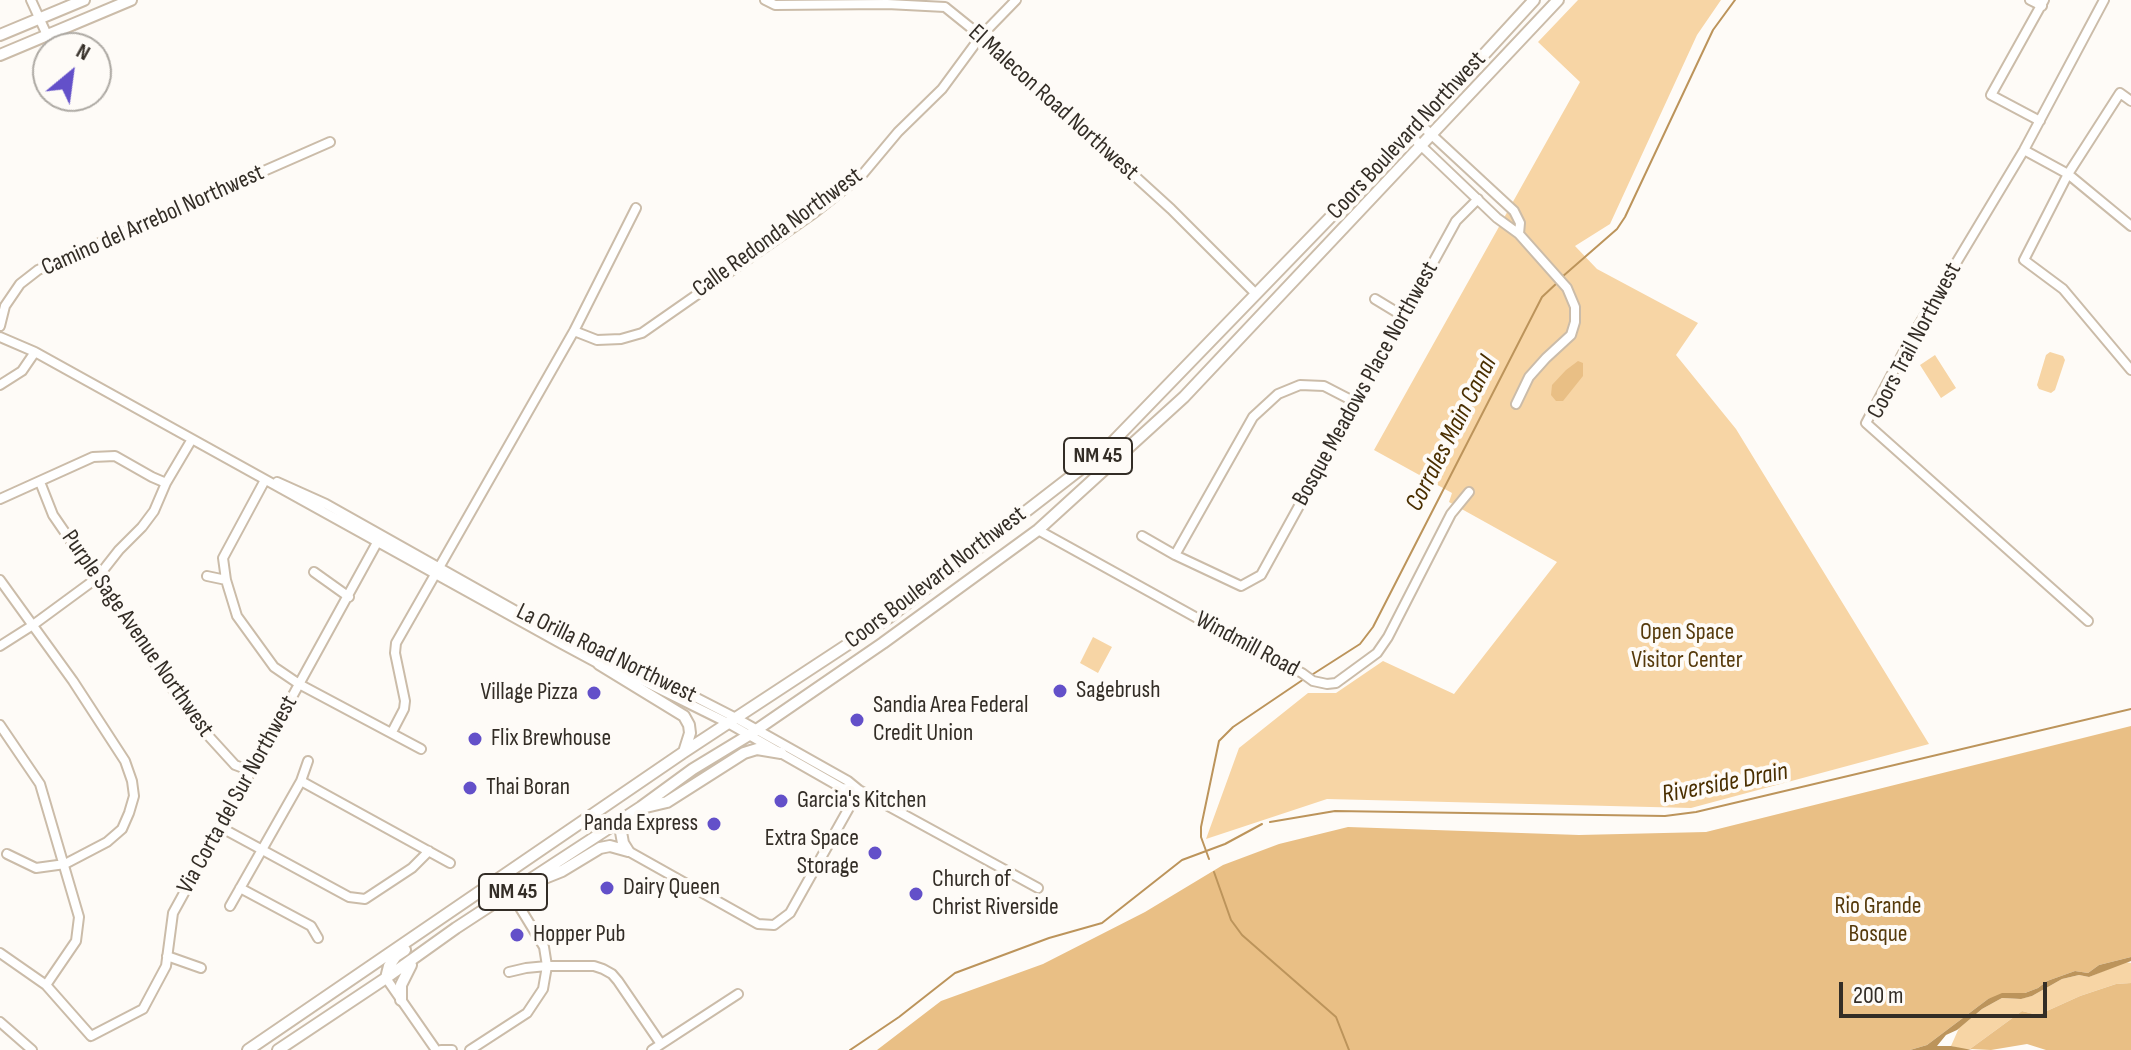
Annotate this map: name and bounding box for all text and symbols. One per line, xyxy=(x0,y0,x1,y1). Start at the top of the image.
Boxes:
street label: El Malecon Road Northwest xyxy=(962,19,1144,187)
north arrow xyxy=(32,32,112,112)
text: N xyxy=(71,38,95,67)
street label: Coors Boulevard Northwest xyxy=(1322,46,1492,226)
street label: Camino del Arrebol Northwest xyxy=(37,159,269,283)
street label: Calle Redonda Northwest xyxy=(688,162,868,304)
street label: Bosque Meadows Place Northwest xyxy=(1287,257,1445,511)
street label: Coors Trail Northwest xyxy=(1862,258,1968,424)
water label: Corrales Main Canal xyxy=(1400,351,1504,517)
road number: NM 45 xyxy=(1064,438,1132,474)
street label: Coors Boulevard Northwest xyxy=(840,500,1032,656)
street label: Purple Sage Avenue Northwest xyxy=(55,525,219,743)
street label: La Orilla Road Northwest xyxy=(511,598,701,710)
street label: Windmill Road xyxy=(1190,606,1304,684)
park label: Open Space Visitor Center xyxy=(1631,619,1743,675)
place label: Sagebrush xyxy=(1076,677,1160,705)
place label: Village Pizza xyxy=(481,679,578,707)
marker: Sagebrush xyxy=(1051,682,1069,700)
marker: Village Pizza xyxy=(585,684,603,702)
street label: Via Corta del Sur Northwest xyxy=(172,691,304,899)
place label: Sandia Area Federal Credit Union xyxy=(873,692,1029,748)
marker: Sandia Area Federal Credit Union xyxy=(848,711,866,729)
place label: Flix Brewhouse xyxy=(491,725,611,753)
marker: Flix Brewhouse xyxy=(466,730,484,748)
water label: Riverside Drain xyxy=(1659,757,1791,811)
place label: Thai Boran xyxy=(486,774,570,802)
marker: Thai Boran xyxy=(461,779,479,797)
place label: Garcia's Kitchen xyxy=(797,787,926,815)
marker: Garcia's Kitchen xyxy=(772,792,790,810)
place label: Panda Express xyxy=(584,810,698,838)
marker: Panda Express xyxy=(705,815,723,833)
place label: Extra Space Storage xyxy=(765,825,859,881)
marker: Extra Space Storage xyxy=(866,844,884,862)
place label: Church of Christ Riverside xyxy=(932,866,1059,922)
road number: NM 45 xyxy=(479,874,547,910)
place label: Dairy Queen xyxy=(623,874,720,902)
marker: Dairy Queen xyxy=(598,879,616,897)
marker: Church of Christ Riverside xyxy=(907,885,925,903)
park label: Rio Grande Bosque xyxy=(1834,893,1922,949)
place label: Hopper Pub xyxy=(533,921,625,949)
marker: Hopper Pub xyxy=(508,926,526,944)
scale bar xyxy=(1843,966,2051,1016)
text: 200 m xyxy=(1853,981,1904,1010)

